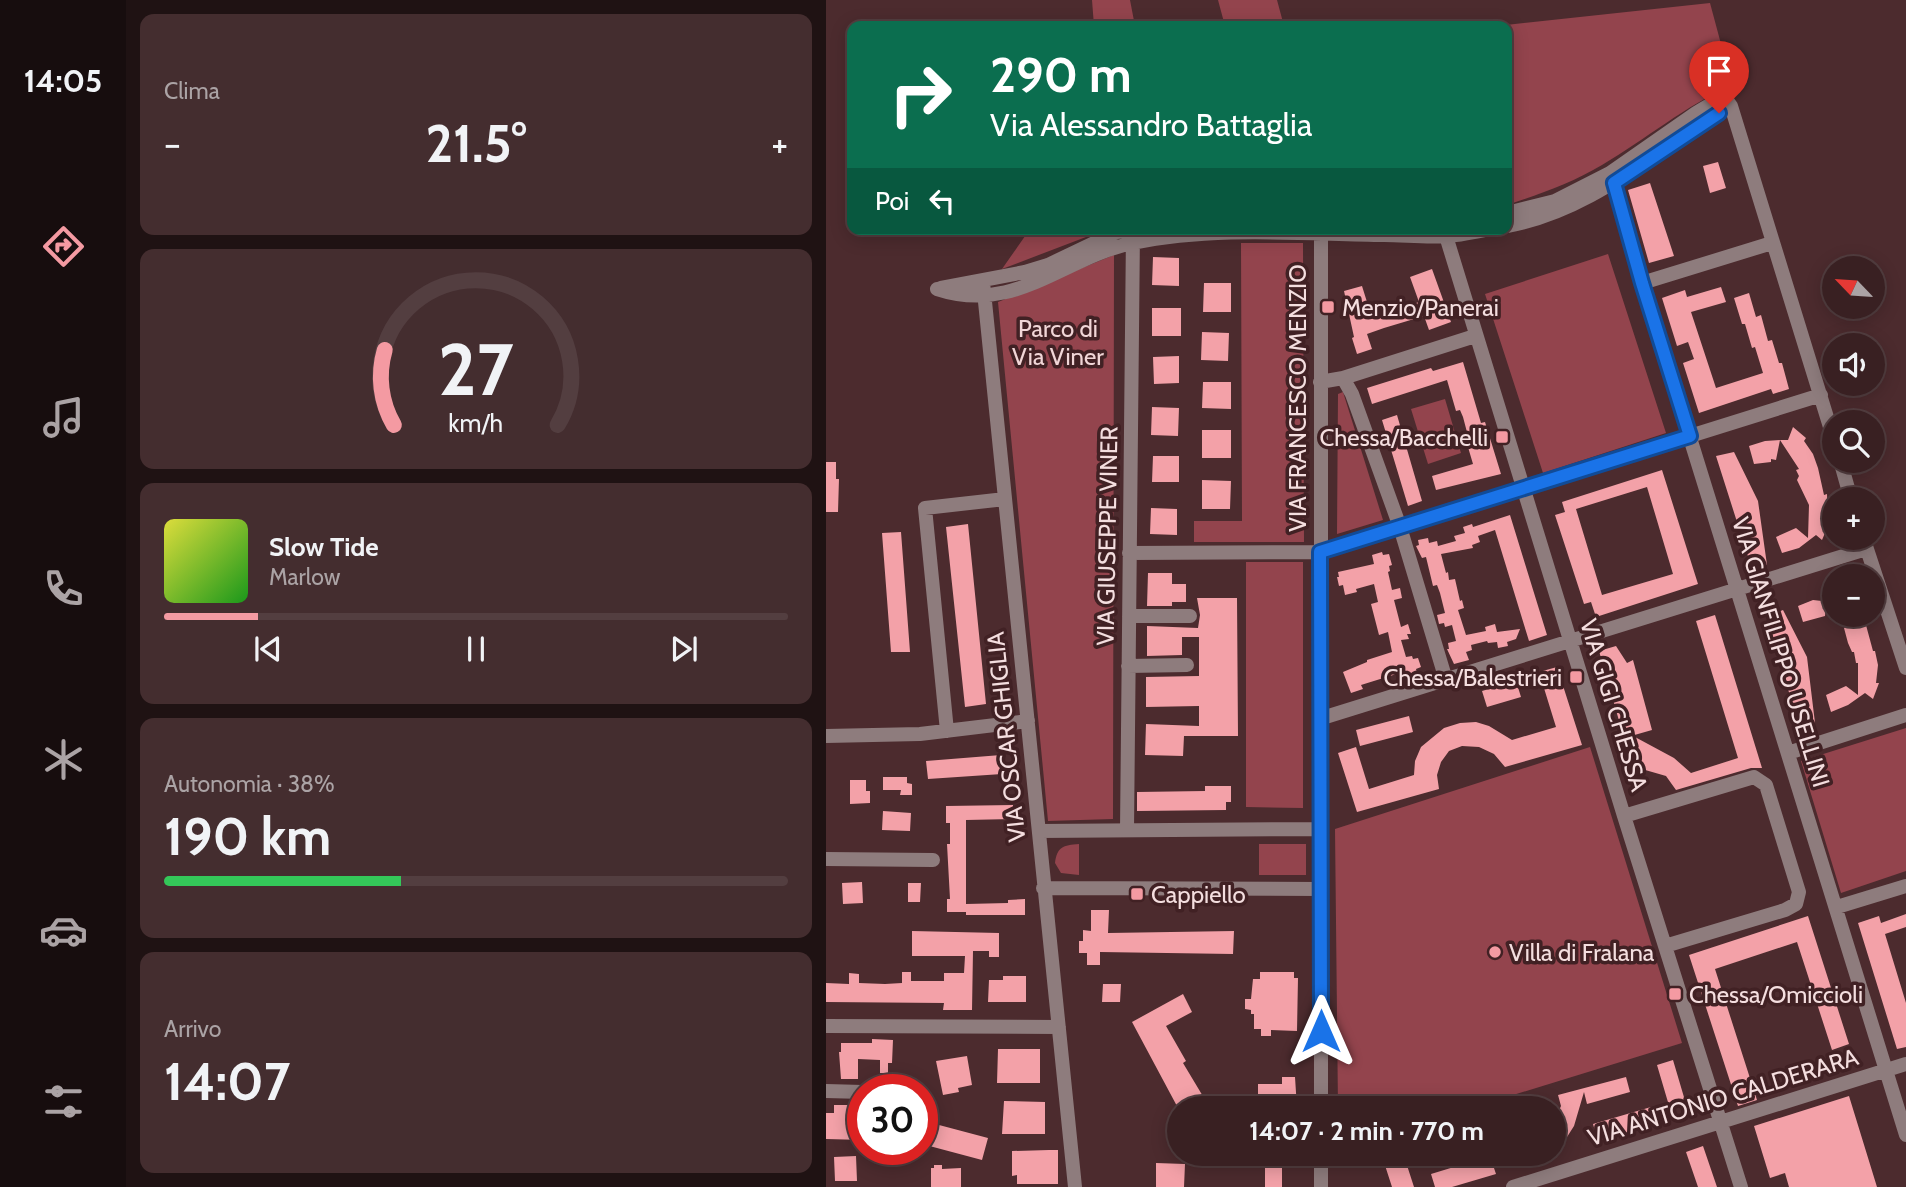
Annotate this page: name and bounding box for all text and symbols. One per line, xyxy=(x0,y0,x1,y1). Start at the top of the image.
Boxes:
pin xyxy=(1689,41,1749,113)
text: 290 m xyxy=(990,45,1132,104)
icon: right xyxy=(875,49,966,140)
icon: arrive xyxy=(1700,52,1738,90)
text: 14:05 xyxy=(24,61,102,100)
text: Clima xyxy=(164,77,220,105)
text: Via Alessandro Battaglia xyxy=(990,105,1312,144)
text: 21.5° xyxy=(425,112,527,175)
text: − xyxy=(164,120,181,167)
text: + xyxy=(771,120,788,167)
icon: left xyxy=(923,182,961,220)
text: Poi xyxy=(875,185,909,217)
icon: directions xyxy=(39,222,88,271)
north arrow xyxy=(1822,256,1885,318)
map controls xyxy=(1822,256,1885,627)
street label: VIA FRANCESCO MENZIO xyxy=(1283,264,1312,532)
place label: Menzio/Panerai xyxy=(1342,293,1499,322)
marker: Menzio/Panerai xyxy=(1320,299,1336,315)
park label: Parco di Via Viner xyxy=(1012,314,1104,371)
text: 27 xyxy=(438,325,514,413)
button: sound xyxy=(1822,333,1885,396)
icon: music xyxy=(39,393,88,442)
text: km/h xyxy=(449,408,503,438)
button: search xyxy=(1822,410,1885,473)
place label: Chessa/Bacchelli xyxy=(1320,423,1488,452)
street label: VIA GIUSEPPE VINER xyxy=(1091,426,1123,646)
marker: Chessa/Bacchelli xyxy=(1494,429,1510,445)
button: + xyxy=(1822,487,1885,550)
street label: VIA GIANFILIPPO USELLINI xyxy=(1726,513,1836,791)
text: Slow Tide xyxy=(269,531,379,563)
text: Marlow xyxy=(269,563,340,591)
icon: phone xyxy=(39,564,88,613)
button: − xyxy=(1822,564,1885,627)
street label: VIA GIGI CHESSA xyxy=(1574,615,1654,795)
icon: previous xyxy=(249,630,287,668)
icon: pause xyxy=(457,630,495,668)
icon: next xyxy=(665,630,703,668)
street label: VIA OSCAR GHIGLIA xyxy=(981,630,1031,844)
place label: Chessa/Balestrieri xyxy=(1383,663,1562,692)
marker: Chessa/Balestrieri xyxy=(1568,669,1584,685)
icon: climate xyxy=(39,735,88,784)
text: Autonomia · 38% xyxy=(164,770,335,798)
text: 190 km xyxy=(164,805,331,868)
place label: Cappiello xyxy=(1151,880,1246,909)
marker: Cappiello xyxy=(1129,886,1145,902)
icon: car xyxy=(39,906,88,955)
place label: Villa di Fralana xyxy=(1509,938,1655,967)
marker: Villa di Fralana xyxy=(1487,944,1503,960)
place label: Chessa/Omiccioli xyxy=(1689,980,1863,1009)
marker: Chessa/Omiccioli xyxy=(1667,986,1683,1002)
position arrow xyxy=(1284,994,1358,1068)
text: Arrivo xyxy=(164,1015,221,1043)
street label: VIA ANTONIO CALDERARA xyxy=(1584,1042,1862,1152)
text: 14:07 xyxy=(164,1050,290,1113)
speed limit sign: 30 xyxy=(847,1074,938,1165)
icon: filters xyxy=(39,1077,88,1126)
text: 14:07 · 2 min · 770 m xyxy=(1249,1115,1484,1147)

